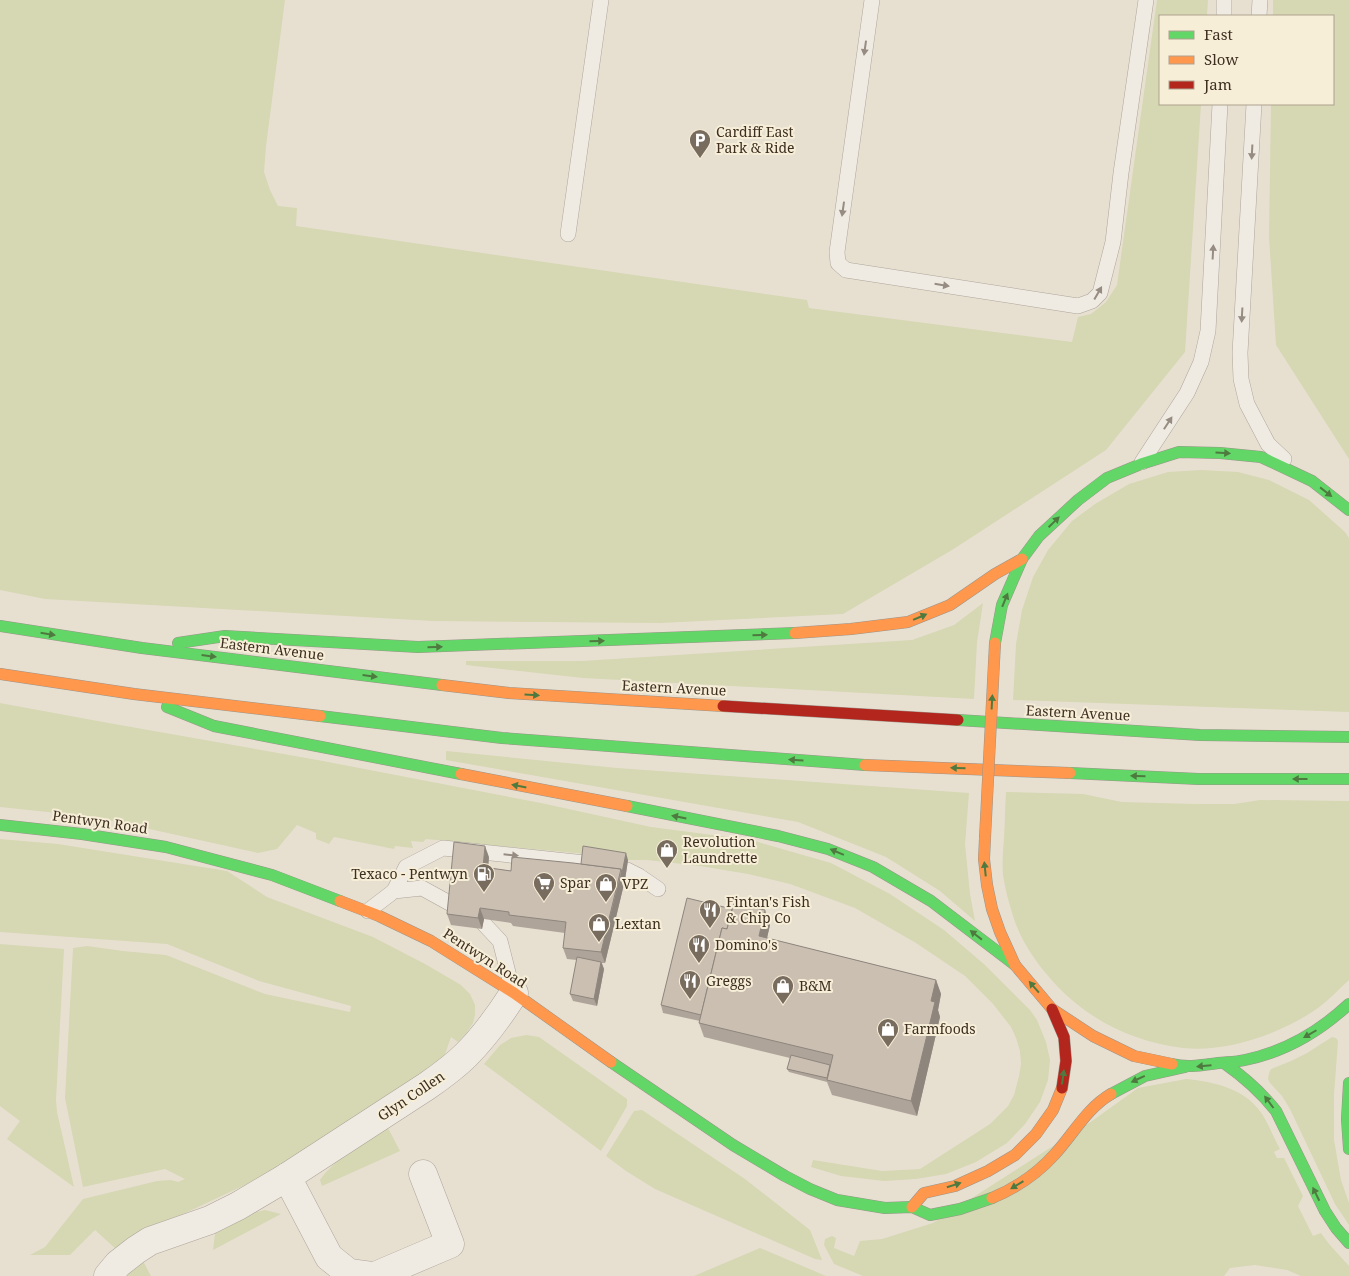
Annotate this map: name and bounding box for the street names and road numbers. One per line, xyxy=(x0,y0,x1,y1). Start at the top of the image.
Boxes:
street label: Eastern Avenue xyxy=(219,633,325,664)
street label: Eastern Avenue xyxy=(621,675,727,700)
street label: Eastern Avenue xyxy=(1025,700,1131,725)
street label: Pentwyn Road xyxy=(51,805,149,838)
street label: Pentwyn Road xyxy=(440,923,531,992)
street label: Glyn Collen xyxy=(374,1066,448,1125)

